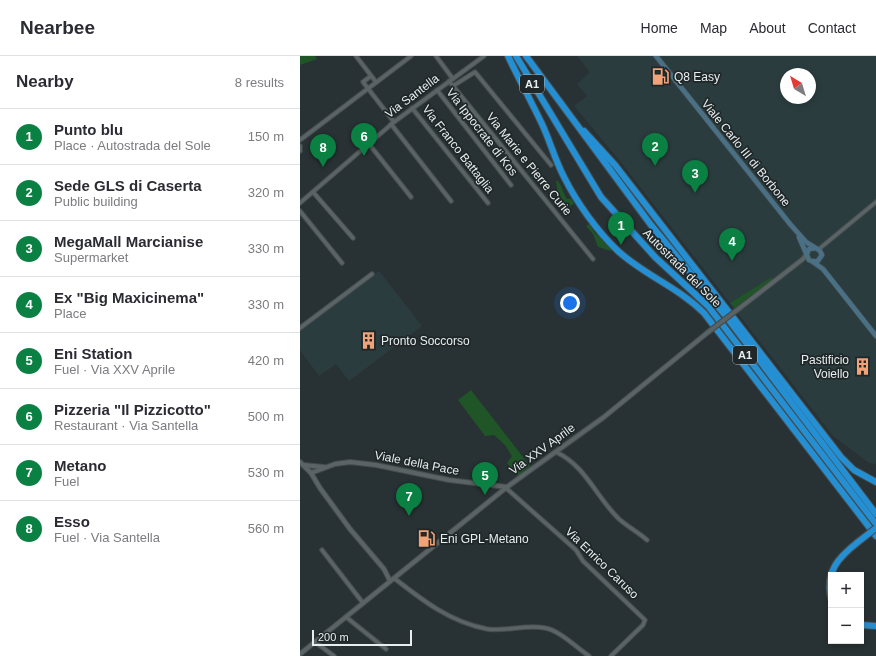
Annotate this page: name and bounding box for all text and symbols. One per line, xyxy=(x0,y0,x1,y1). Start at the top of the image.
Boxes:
text: Nearbee xyxy=(20,17,95,38)
text: Home xyxy=(641,20,678,36)
text: Map xyxy=(700,20,727,36)
text: About xyxy=(749,20,786,36)
text: Contact xyxy=(808,20,856,36)
fuel station icon: Q8 Easy xyxy=(651,67,671,87)
north arrow xyxy=(780,68,816,104)
place label: Q8 Easy xyxy=(674,70,720,84)
street label: Via Santella xyxy=(382,71,442,121)
text: Nearby xyxy=(16,72,74,91)
text: 8 results xyxy=(235,75,284,90)
road number: A1 xyxy=(520,75,544,93)
street label: Via Ippocrate di Kos xyxy=(443,85,521,179)
street label: Viale Carlo III di Borbone xyxy=(699,97,794,209)
street label: Via Franco Battaglia xyxy=(419,102,497,196)
street label: Via Marie e Pierre Curie xyxy=(483,110,575,218)
text: Punto blu xyxy=(54,121,123,138)
pin: 6 xyxy=(351,123,377,156)
text: 1 xyxy=(25,129,33,144)
text: 150 m xyxy=(248,129,284,144)
pin: 2 xyxy=(642,133,668,166)
pin: 8 xyxy=(310,134,336,167)
text: Place · Autostrada del Sole xyxy=(54,138,211,153)
pin: 3 xyxy=(682,160,708,193)
text: Sede GLS di Caserta xyxy=(54,177,202,194)
text: 2 xyxy=(25,185,33,200)
text: 320 m xyxy=(248,185,284,200)
text: Public building xyxy=(54,194,138,209)
pin: 1 xyxy=(608,212,634,245)
street label: Autostrada del Sole xyxy=(640,226,724,310)
pin: 4 xyxy=(719,228,745,261)
text: MegaMall Marcianise xyxy=(54,233,203,250)
text: 3 xyxy=(25,241,33,256)
text: 330 m xyxy=(248,241,284,256)
text: Supermarket xyxy=(54,250,128,265)
text: Ex "Big Maxicinema" xyxy=(54,289,204,306)
your location xyxy=(560,293,580,313)
text: 4 xyxy=(25,297,33,312)
text: 330 m xyxy=(248,297,284,312)
text: Place xyxy=(54,306,87,321)
building icon: Pronto Soccorso xyxy=(358,331,378,351)
place label: Pronto Soccorso xyxy=(381,334,470,348)
text: Eni Station xyxy=(54,345,132,362)
road number: A1 xyxy=(733,346,757,364)
text: 5 xyxy=(25,353,33,368)
text: 420 m xyxy=(248,353,284,368)
place label: Pastificio Voiello xyxy=(801,353,849,381)
building icon: Pastificio Voiello xyxy=(852,357,872,377)
text: Fuel · Via XXV Aprile xyxy=(54,362,175,377)
text: Pizzeria "Il Pizzicotto" xyxy=(54,401,211,418)
text: 6 xyxy=(25,409,33,424)
text: 500 m xyxy=(248,409,284,424)
text: Restaurant · Via Santella xyxy=(54,418,198,433)
street label: Via XXV Aprile xyxy=(506,420,578,478)
street label: Viale della Pace xyxy=(374,448,461,478)
text: Metano xyxy=(54,457,107,474)
pin: 5 xyxy=(472,462,498,495)
text: 7 xyxy=(25,465,33,480)
text: 530 m xyxy=(248,465,284,480)
text: Fuel xyxy=(54,474,79,489)
pin: 7 xyxy=(396,483,422,516)
text: Esso xyxy=(54,513,90,530)
text: 8 xyxy=(25,521,33,536)
text: 560 m xyxy=(248,521,284,536)
street label: Via Enrico Caruso xyxy=(562,524,642,602)
fuel station icon: Eni GPL-Metano xyxy=(417,529,437,549)
text: Fuel · Via Santella xyxy=(54,530,160,545)
place label: Eni GPL-Metano xyxy=(440,532,529,546)
map controls xyxy=(828,572,864,644)
button: + xyxy=(828,572,864,608)
button: − xyxy=(828,608,864,644)
scale bar xyxy=(312,628,412,647)
text: 200 m xyxy=(318,631,349,643)

